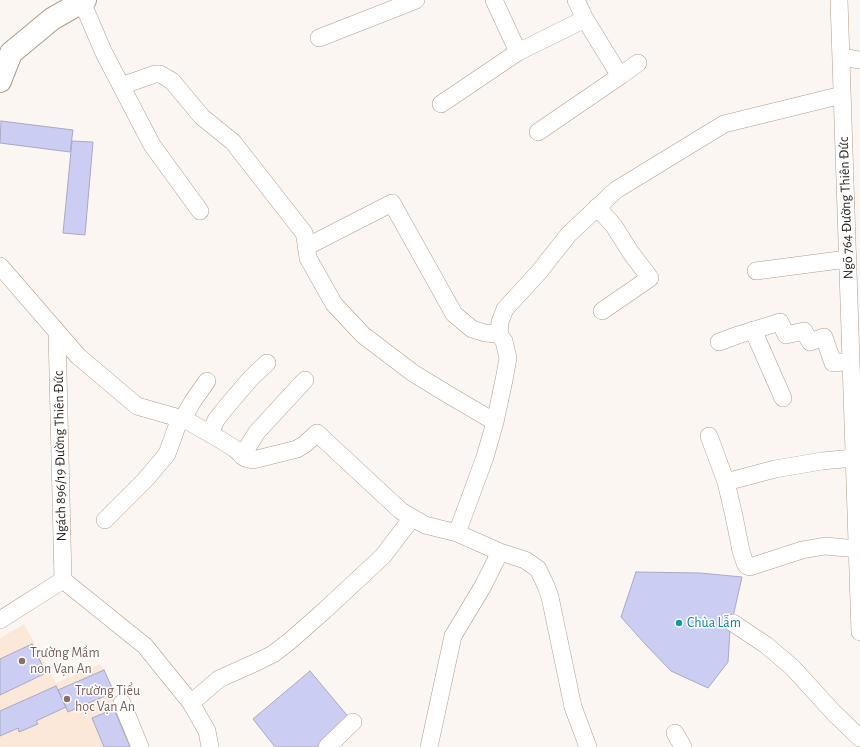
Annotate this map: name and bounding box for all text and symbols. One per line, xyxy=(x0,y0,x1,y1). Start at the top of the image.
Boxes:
street label: Ngõ 764 Đường Thiên Đức xyxy=(835,137,857,279)
street label: Ngách 896/19 Đường Thiên Đức xyxy=(50,371,70,541)
place label: Chùa Lẫm xyxy=(687,615,741,631)
marker: Chùa Lẫm xyxy=(674,618,684,628)
place label: Trường Mầm non Vạn An xyxy=(30,645,100,678)
marker: Trường Mầm non Vạn An xyxy=(17,656,27,666)
place label: Trường Tiểu học Vạn An xyxy=(75,683,140,716)
marker: Trường Tiểu học Vạn An xyxy=(62,694,72,704)

